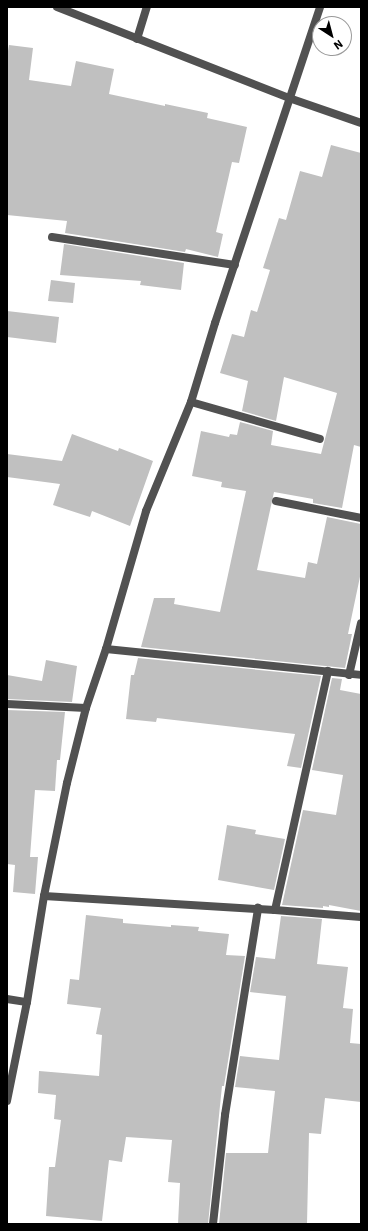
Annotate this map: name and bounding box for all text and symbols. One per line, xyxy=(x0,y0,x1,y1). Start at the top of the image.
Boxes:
north arrow xyxy=(312,16,352,56)
text: N xyxy=(331,37,346,53)

